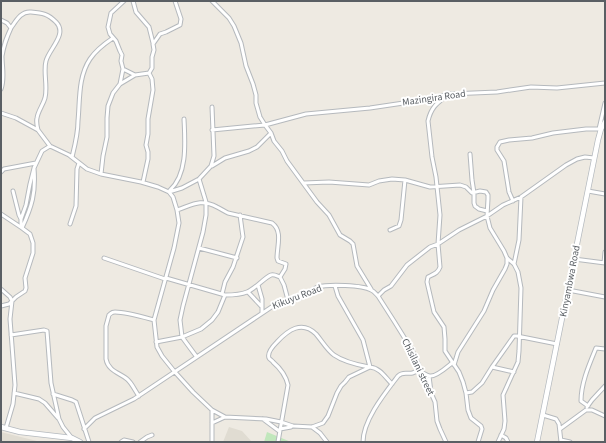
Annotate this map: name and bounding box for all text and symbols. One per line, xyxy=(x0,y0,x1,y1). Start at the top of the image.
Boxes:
street label: Mazingira Road xyxy=(401,87,467,109)
street label: Kinyambwa Road xyxy=(556,244,584,318)
street label: Kikuyu Road xyxy=(270,281,324,313)
street label: Chisilani street xyxy=(398,336,438,398)

